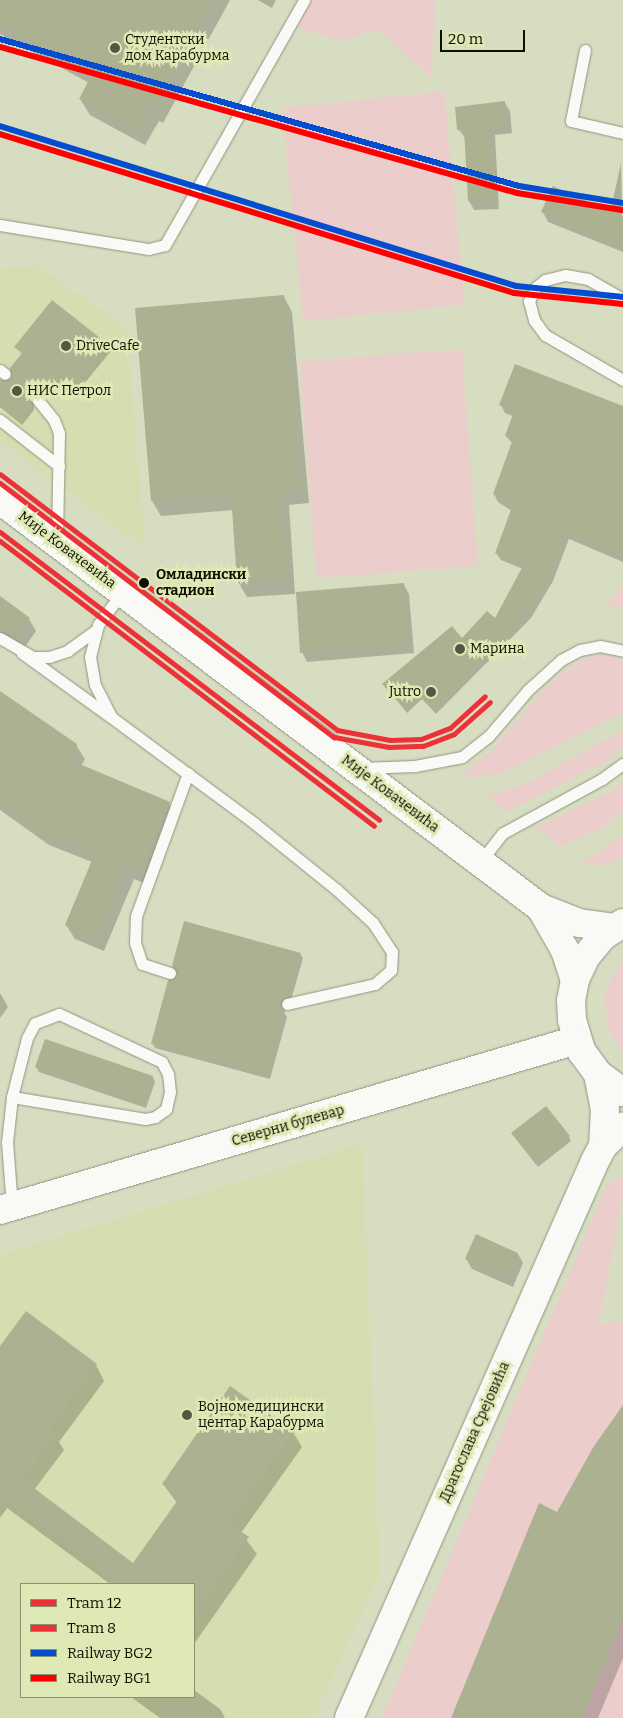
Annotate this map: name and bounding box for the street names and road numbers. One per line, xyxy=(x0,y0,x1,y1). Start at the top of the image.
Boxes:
street label: Мије Ковачевића xyxy=(15,508,119,592)
street label: Мије Ковачевића xyxy=(338,752,442,836)
street label: Северни булевар xyxy=(230,1102,346,1150)
street label: Драгослава Срејовића xyxy=(436,1359,514,1505)

